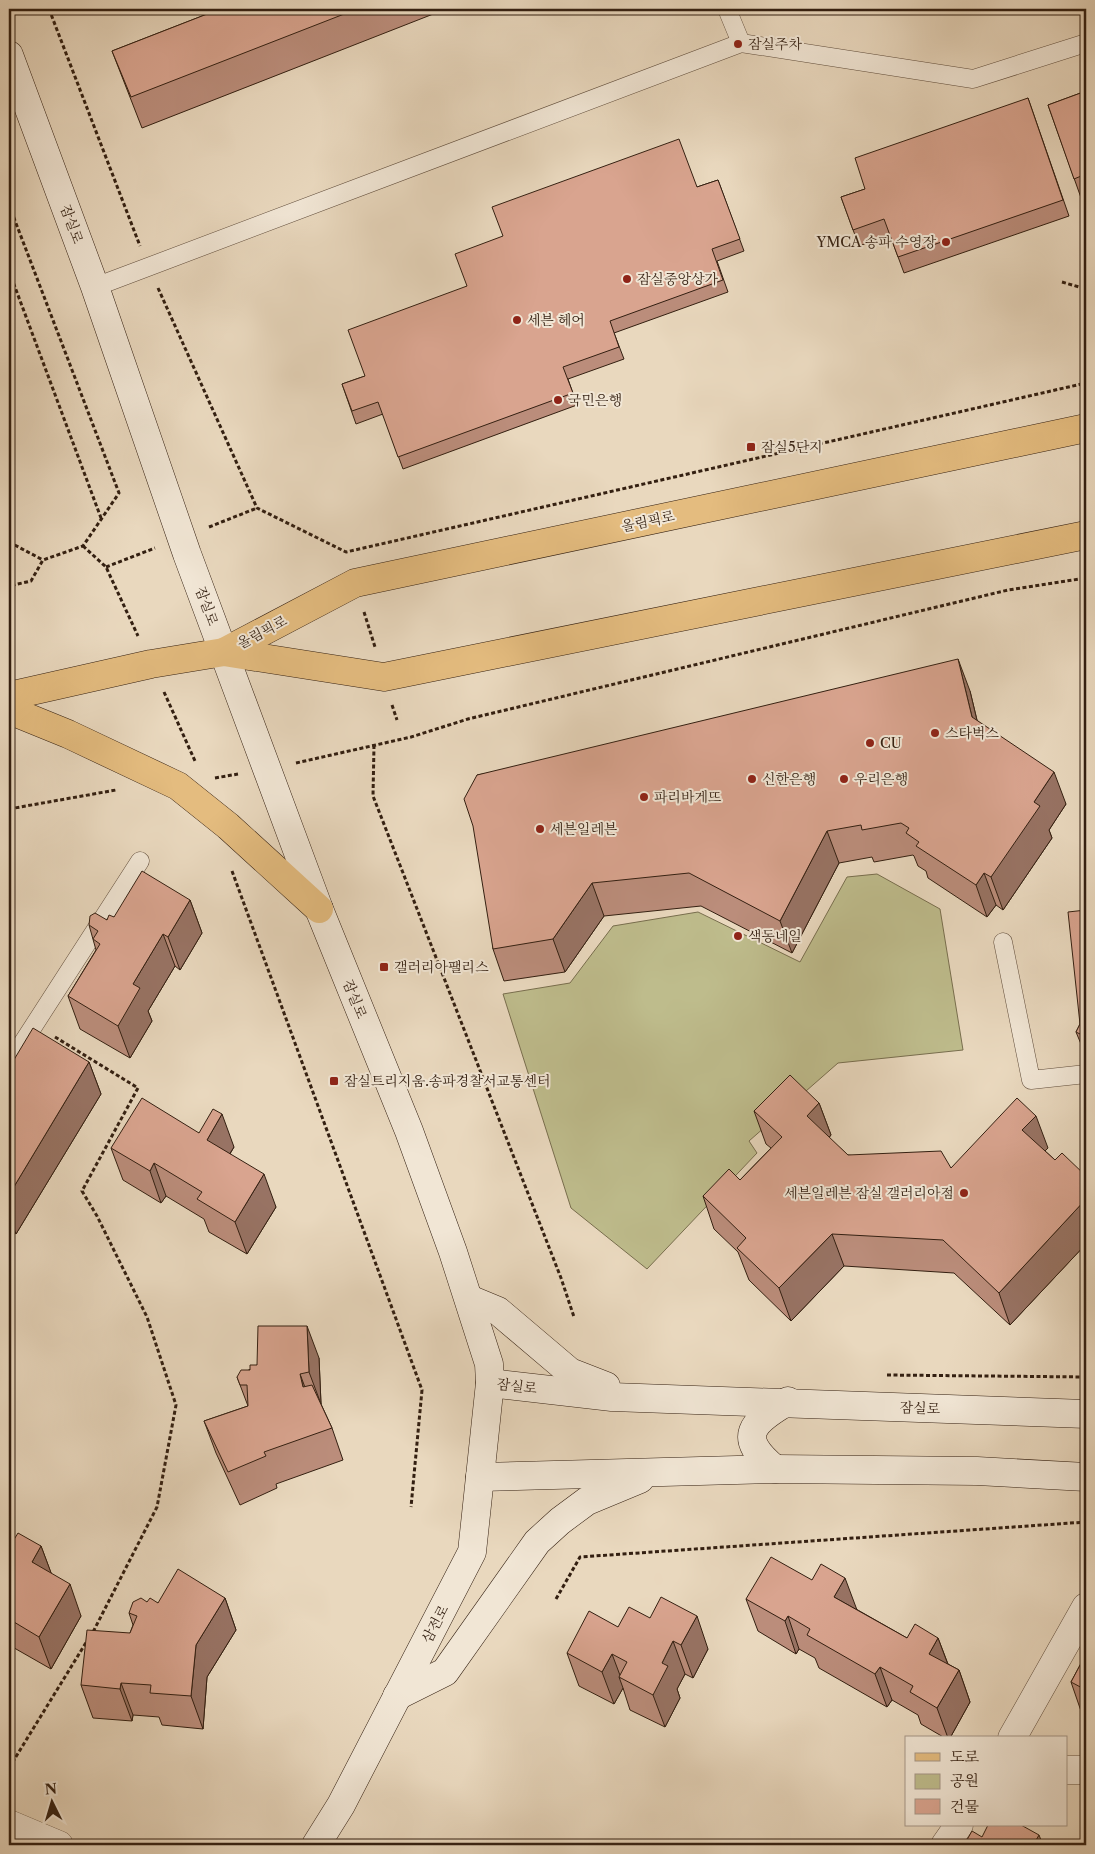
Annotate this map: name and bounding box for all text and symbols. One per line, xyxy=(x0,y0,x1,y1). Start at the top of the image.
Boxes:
place label: 잠실주차 xyxy=(748,35,803,53)
marker: 잠실주차 xyxy=(732,38,744,50)
street label: 잠실로 xyxy=(57,202,88,247)
place label: YMCA 송파 수영장 xyxy=(815,233,936,251)
marker: YMCA 송파 수영장 xyxy=(940,236,952,248)
place label: 잠실중앙상가 xyxy=(637,270,719,288)
marker: 잠실중앙상가 xyxy=(621,273,633,285)
place label: 세븐 헤어 xyxy=(527,311,585,329)
marker: 세븐 헤어 xyxy=(511,314,523,326)
place label: 국민은행 xyxy=(568,391,622,409)
marker: 국민은행 xyxy=(552,394,564,406)
place label: 잠실5단지 xyxy=(761,438,823,456)
marker: 잠실5단지 xyxy=(745,441,757,453)
street label: 올림픽로 xyxy=(620,506,677,535)
street label: 잠실로 xyxy=(192,584,223,629)
street label: 올림픽로 xyxy=(234,611,291,653)
place label: 스타벅스 xyxy=(945,724,1000,742)
marker: 스타벅스 xyxy=(929,727,941,739)
place label: CU xyxy=(880,734,902,752)
marker: CU xyxy=(864,737,876,749)
place label: 신한은행 xyxy=(762,770,816,788)
place label: 우리은행 xyxy=(854,770,908,788)
marker: 신한은행 xyxy=(746,773,758,785)
marker: 우리은행 xyxy=(838,773,850,785)
place label: 파리바게뜨 xyxy=(654,788,722,806)
marker: 파리바게뜨 xyxy=(638,791,650,803)
place label: 세븐일레븐 xyxy=(550,820,618,838)
marker: 세븐일레븐 xyxy=(534,823,546,835)
place label: 색동네일 xyxy=(748,927,802,945)
marker: 색동네일 xyxy=(732,930,744,942)
place label: 갤러리아팰리스 xyxy=(394,958,489,976)
marker: 갤러리아팰리스 xyxy=(378,961,390,973)
street label: 잠실로 xyxy=(339,977,371,1022)
place label: 잠실트리지움.송파경찰서교통센터 xyxy=(344,1072,551,1090)
marker: 잠실트리지움.송파경찰서교통센터 xyxy=(328,1075,340,1087)
place label: 세븐일레븐 잠실 갤러리아점 xyxy=(784,1184,954,1202)
marker: 세븐일레븐 잠실 갤러리아점 xyxy=(958,1187,970,1199)
street label: 잠실로 xyxy=(496,1375,539,1397)
street label: 잠실로 xyxy=(899,1398,941,1418)
street label: 삼전로 xyxy=(418,1601,453,1646)
legend xyxy=(905,1736,1068,1826)
text: 도로 xyxy=(950,1747,979,1766)
text: 공원 xyxy=(950,1771,979,1790)
north arrow xyxy=(28,1776,78,1826)
text: N xyxy=(44,1780,58,1799)
text: 건물 xyxy=(950,1797,979,1816)

